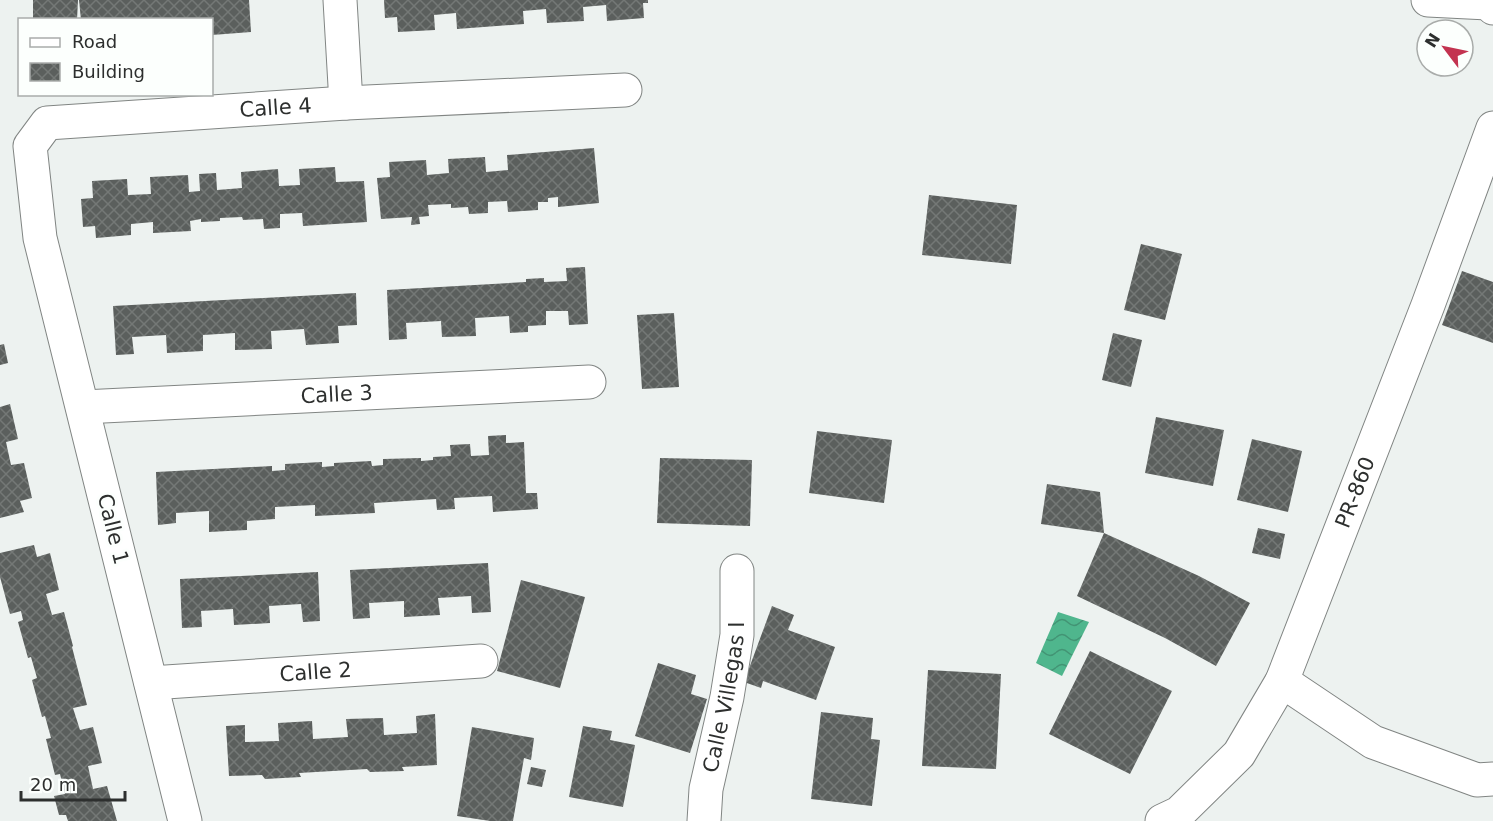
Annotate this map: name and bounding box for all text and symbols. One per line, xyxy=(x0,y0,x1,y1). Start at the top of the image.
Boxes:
legend xyxy=(18,18,213,96)
north arrow xyxy=(1415,18,1475,78)
text: N xyxy=(1421,30,1444,51)
text: Road xyxy=(72,31,117,52)
text: Building xyxy=(72,61,145,82)
street label: Calle 4 xyxy=(239,93,312,122)
street label: Calle 3 xyxy=(300,381,373,408)
street label: PR-860 xyxy=(1331,453,1380,531)
street label: Calle 1 xyxy=(93,491,133,567)
street label: Calle Villegas I xyxy=(698,622,749,775)
street label: Calle 2 xyxy=(279,658,352,686)
scale bar xyxy=(21,764,124,802)
text: 20 m xyxy=(30,774,76,795)

